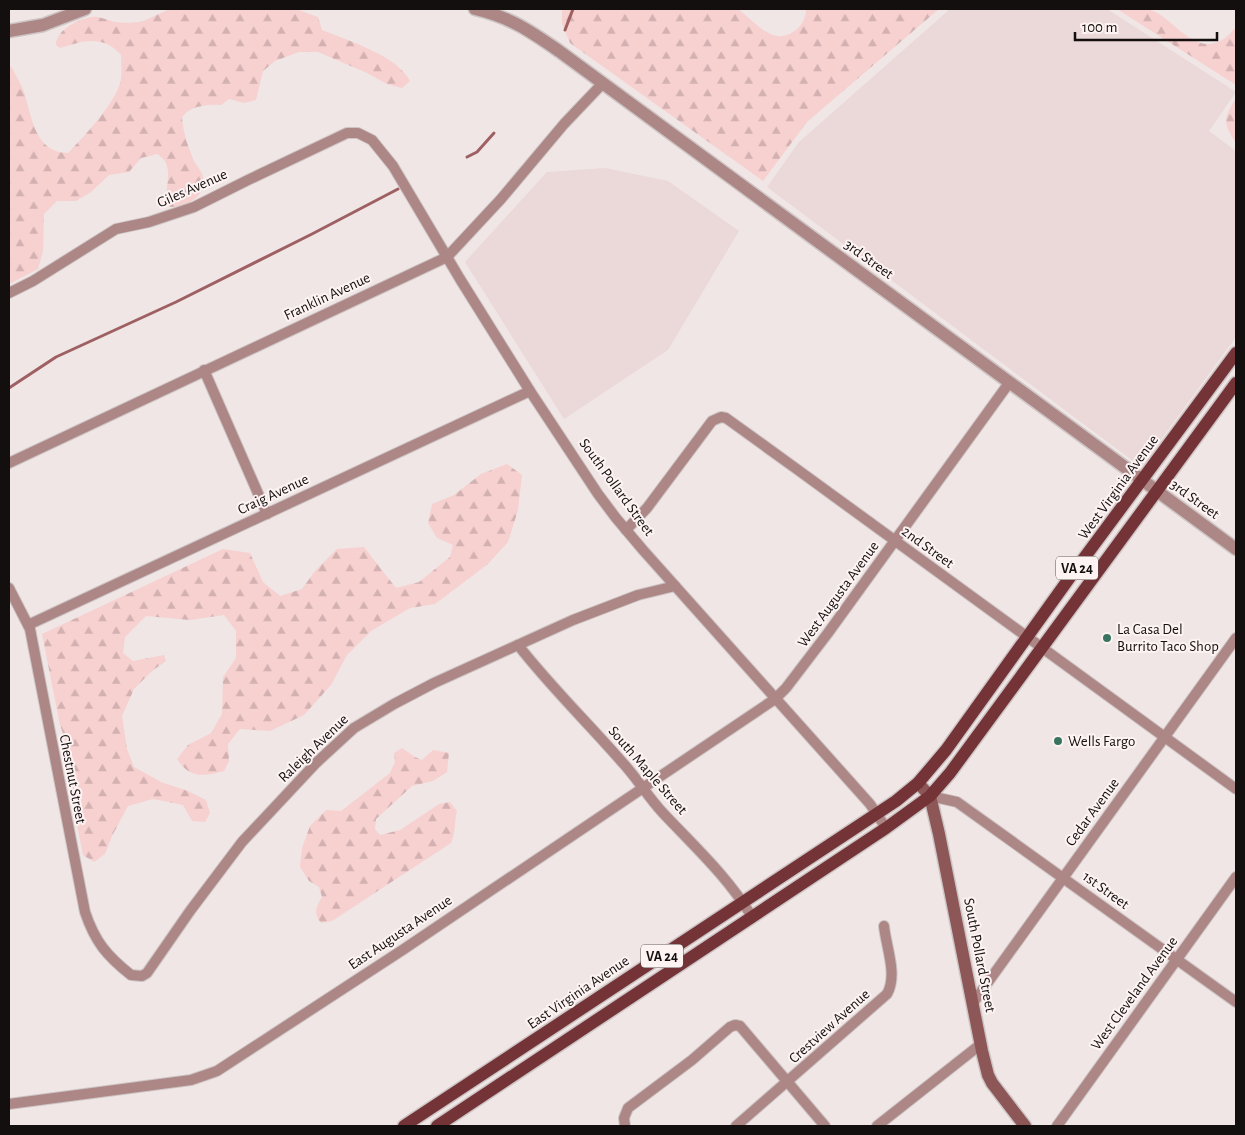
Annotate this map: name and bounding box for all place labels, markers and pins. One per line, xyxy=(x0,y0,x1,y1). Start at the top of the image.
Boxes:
place label: La Casa Del Burrito Taco Shop xyxy=(1117,622,1219,654)
marker: La Casa Del Burrito Taco Shop xyxy=(1101,632,1113,644)
place label: Wells Fargo xyxy=(1068,734,1135,749)
marker: Wells Fargo xyxy=(1052,735,1064,747)

